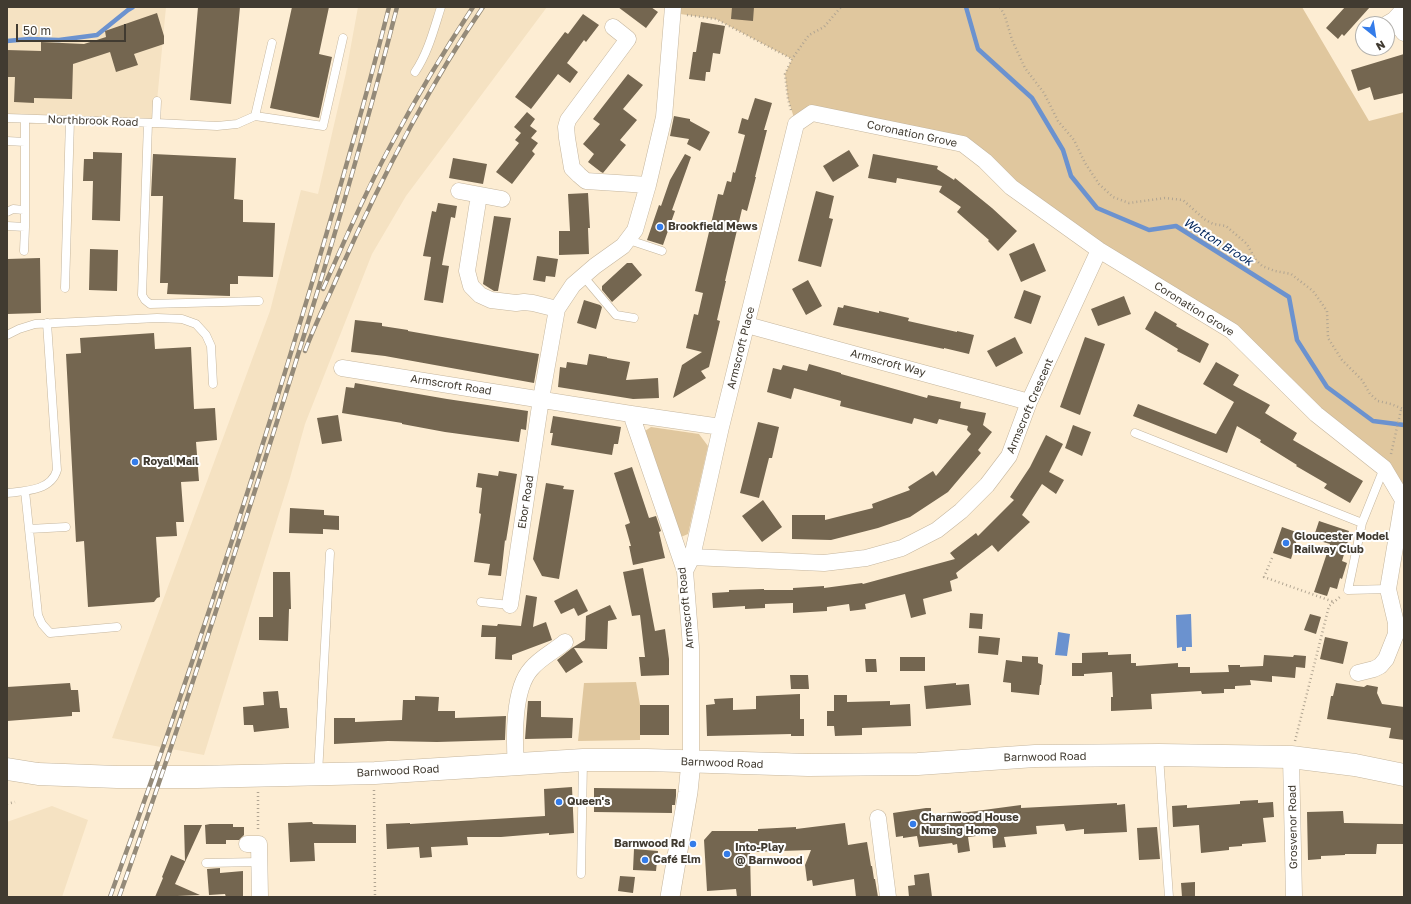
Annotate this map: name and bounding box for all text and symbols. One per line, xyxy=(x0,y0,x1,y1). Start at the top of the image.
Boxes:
scale bar xyxy=(18,16,128,42)
north arrow xyxy=(1355,16,1395,56)
text: 50 m xyxy=(23,23,51,38)
text: N xyxy=(1374,38,1388,54)
street label: Northbrook Road xyxy=(47,113,139,129)
street label: Coronation Grove xyxy=(866,118,958,150)
water label: Wotton Brook xyxy=(1181,215,1255,269)
place label: Brookfield Mews xyxy=(668,220,758,234)
marker: Brookfield Mews xyxy=(655,222,665,232)
street label: Coronation Grove xyxy=(1152,279,1236,339)
street label: Armscroft Place xyxy=(724,305,758,391)
street label: Armscroft Way xyxy=(849,347,927,379)
street label: Armscroft Crescent xyxy=(1004,356,1056,456)
street label: Armscroft Road xyxy=(409,372,493,398)
place label: Royal Mail xyxy=(143,455,199,469)
marker: Royal Mail xyxy=(130,457,140,467)
street label: Ebor Road xyxy=(515,474,537,530)
place label: Gloucester Model Railway Club xyxy=(1294,530,1389,556)
marker: Gloucester Model Railway Club xyxy=(1281,538,1291,548)
street label: Armscroft Road xyxy=(675,566,697,650)
street label: Barnwood Road xyxy=(1003,750,1087,764)
street label: Barnwood Road xyxy=(680,755,764,771)
street label: Barnwood Road xyxy=(356,762,440,780)
street label: Grosvenor Road xyxy=(1286,785,1300,869)
place label: Queen's xyxy=(567,795,610,809)
marker: Queen's xyxy=(554,797,564,807)
place label: Charnwood House Nursing Home xyxy=(921,811,1019,837)
marker: Charnwood House Nursing Home xyxy=(908,819,918,829)
place label: Barnwood Rd xyxy=(614,837,685,851)
marker: Barnwood Rd xyxy=(688,839,698,849)
place label: Into-Play @ Barnwood xyxy=(735,841,802,867)
marker: Into-Play @ Barnwood xyxy=(722,849,732,859)
place label: Café Elm xyxy=(653,853,701,867)
marker: Café Elm xyxy=(640,855,650,865)

